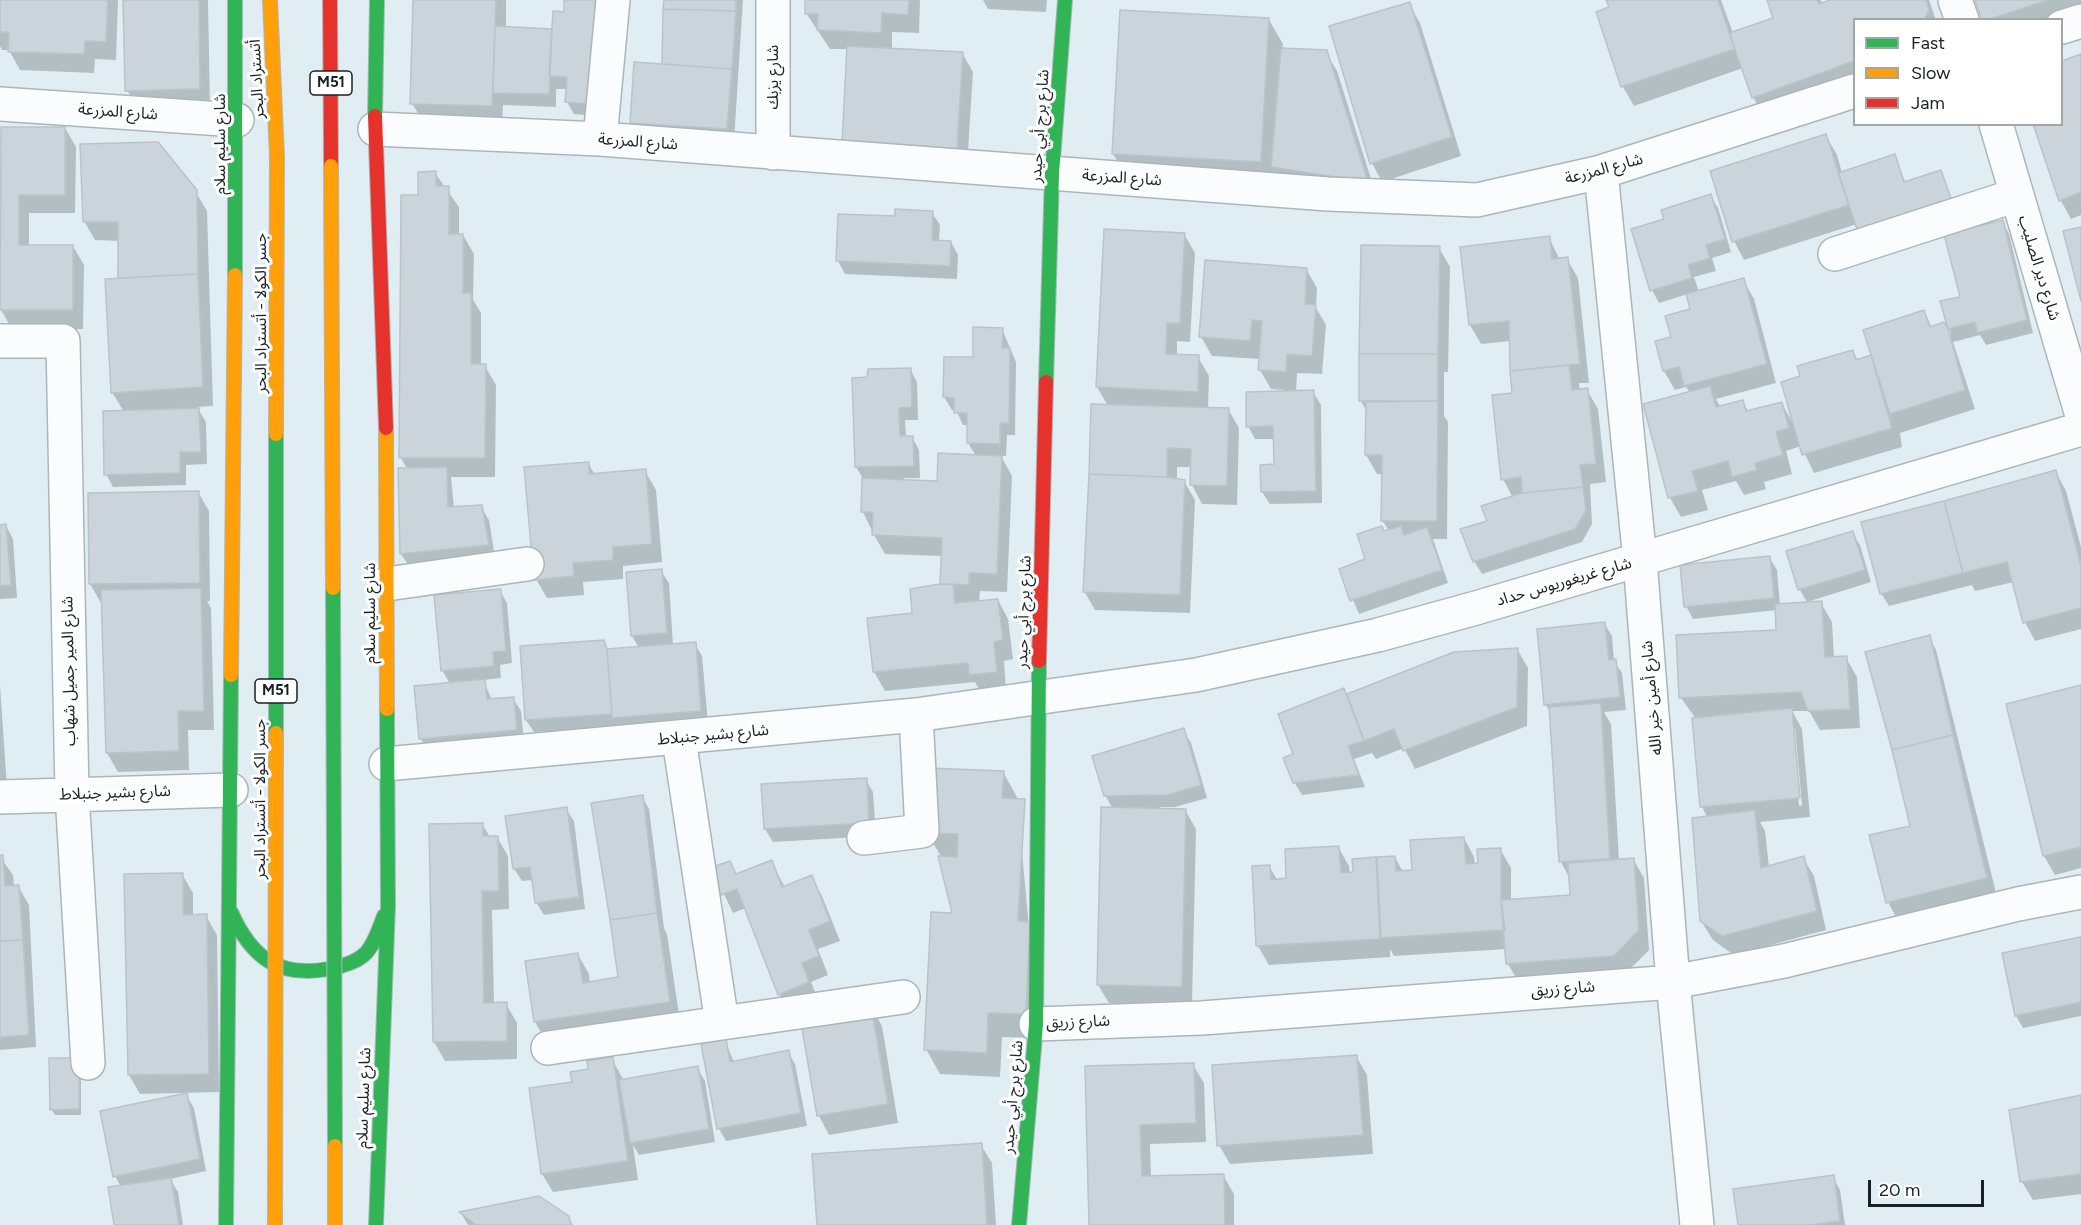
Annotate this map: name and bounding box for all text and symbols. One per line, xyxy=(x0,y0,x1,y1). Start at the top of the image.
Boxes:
legend xyxy=(1853,18,2063,126)
text: Fast xyxy=(1911,32,1945,54)
street label: أتستراد البحر xyxy=(245,39,269,119)
street label: شارع يزبك xyxy=(763,45,783,109)
text: Slow xyxy=(1911,62,1950,84)
street label: شارع برج أبي حيدر xyxy=(1026,69,1054,183)
road number: M51 xyxy=(310,71,352,95)
text: Jam xyxy=(1911,92,1945,114)
street label: شارع سليم سلام xyxy=(210,93,230,195)
street label: شارع المزرعة xyxy=(77,100,159,124)
street label: شارع المزرعة xyxy=(597,130,679,154)
street label: شارع المزرعة xyxy=(1563,149,1645,189)
street label: شارع المزرعة xyxy=(1081,166,1163,190)
street label: شارع دير الصليب xyxy=(2014,213,2064,323)
street label: جسر الكولا - أتستراد البحر xyxy=(251,233,271,393)
street label: شارع غريغوريوس حداد xyxy=(1494,553,1634,611)
street label: شارع برج أبي حيدر xyxy=(1012,555,1036,669)
street label: شارع سليم سلام xyxy=(360,562,380,664)
street label: شارع المير جميل شهاب xyxy=(58,596,80,746)
street label: شارع أمين خير الله xyxy=(1637,640,1667,756)
road number: M51 xyxy=(255,679,297,703)
street label: جسر الكولا - أتستراد البحر xyxy=(250,719,270,879)
street label: شارع بشير جنبلاط xyxy=(656,721,770,749)
street label: شارع بشير جنبلاط xyxy=(59,781,171,805)
street label: شارع زريق xyxy=(1530,977,1596,1001)
street label: شارع زريق xyxy=(1046,1011,1110,1033)
street label: شارع برج أبي حيدر xyxy=(998,1040,1028,1154)
street label: شارع سليم سلام xyxy=(353,1047,375,1149)
scale bar xyxy=(1871,1168,1986,1206)
text: 20 m xyxy=(1879,1179,1920,1201)

